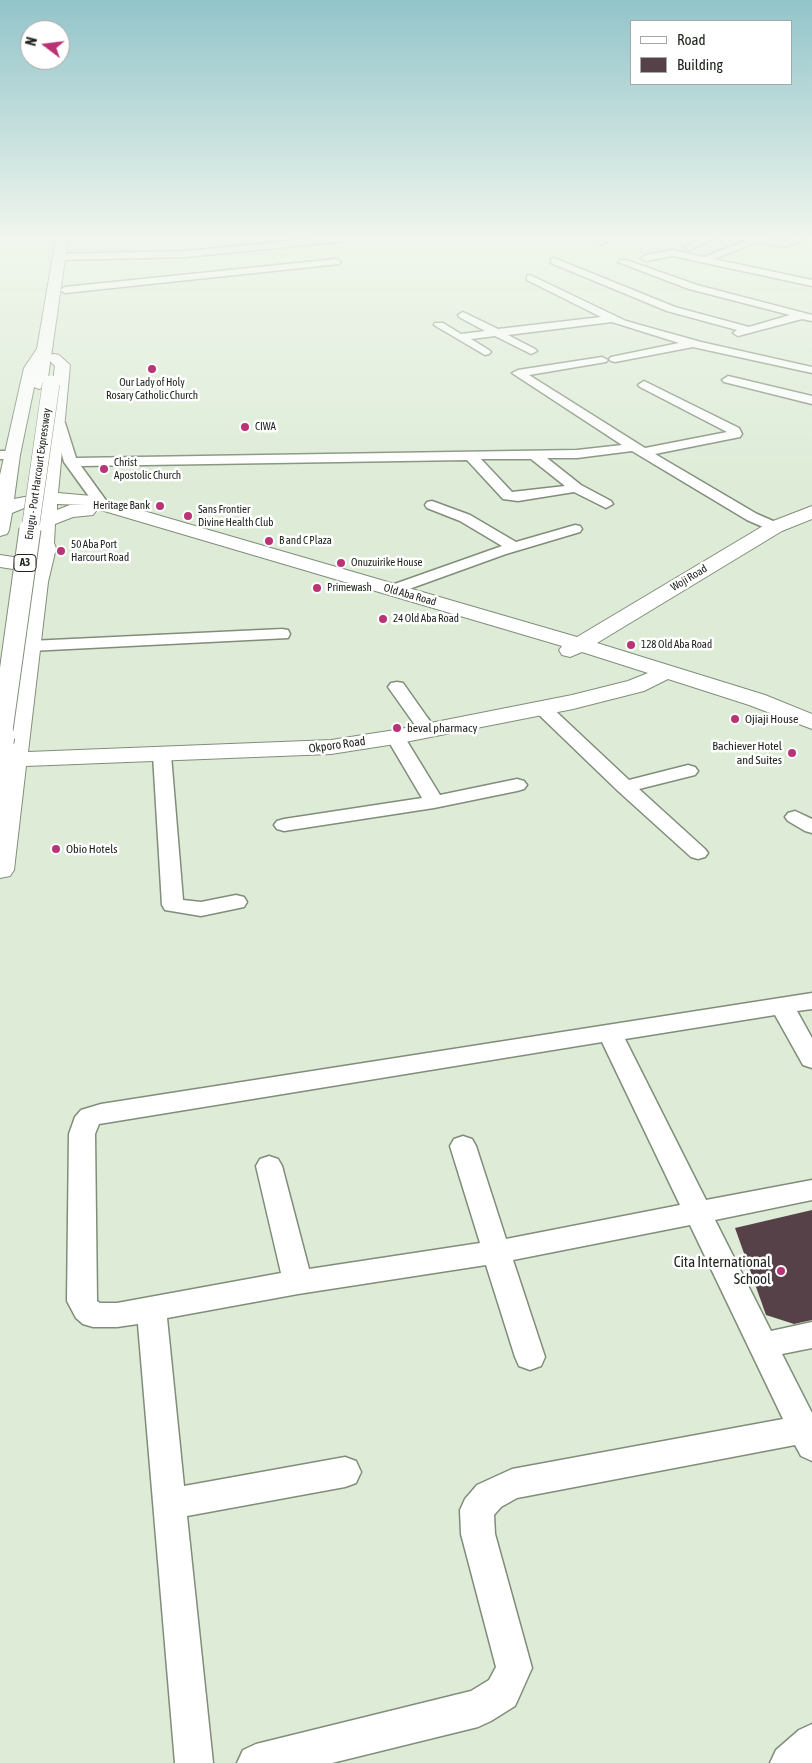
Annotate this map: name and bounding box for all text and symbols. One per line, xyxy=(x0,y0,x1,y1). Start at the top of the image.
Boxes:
north arrow xyxy=(20,20,70,70)
legend xyxy=(630,20,792,85)
text: Road xyxy=(677,31,706,48)
text: N xyxy=(23,35,40,47)
text: Building xyxy=(677,56,723,73)
marker: Our Lady of Holy Rosary Catholic Church xyxy=(146,363,158,375)
place label: Our Lady of Holy Rosary Catholic Church xyxy=(106,376,198,402)
street label: Enugu - Port Harcourt Expressway xyxy=(22,407,54,541)
place label: CIWA xyxy=(255,420,276,434)
marker: CIWA xyxy=(239,421,251,433)
place label: Christ Apostolic Church xyxy=(114,456,181,482)
marker: Christ Apostolic Church xyxy=(98,463,110,475)
place label: Heritage Bank xyxy=(93,499,150,513)
marker: Heritage Bank xyxy=(154,500,166,512)
place label: Sans Frontier Divine Health Club xyxy=(198,503,273,529)
marker: Sans Frontier Divine Health Club xyxy=(182,510,194,522)
place label: B and C Plaza xyxy=(279,534,332,548)
marker: B and C Plaza xyxy=(263,535,275,547)
place label: 50 Aba Port Harcourt Road xyxy=(71,538,129,564)
marker: 50 Aba Port Harcourt Road xyxy=(55,545,67,557)
road number: A3 xyxy=(14,554,36,572)
place label: Onuzuirike House xyxy=(351,556,423,570)
marker: Onuzuirike House xyxy=(335,557,347,569)
street label: Woji Road xyxy=(668,562,710,594)
place label: Primewash xyxy=(327,581,372,595)
street label: Old Aba Road xyxy=(382,581,438,609)
marker: Primewash xyxy=(311,582,323,594)
place label: 24 Old Aba Road xyxy=(393,612,459,626)
marker: 24 Old Aba Road xyxy=(377,613,389,625)
place label: 128 Old Aba Road xyxy=(641,638,712,652)
marker: 128 Old Aba Road xyxy=(625,639,637,651)
place label: Ojiaji House xyxy=(745,712,798,726)
marker: Ojiaji House xyxy=(729,713,741,725)
place label: beval pharmacy xyxy=(407,721,477,735)
marker: beval pharmacy xyxy=(391,722,403,734)
street label: Okporo Road xyxy=(308,734,366,756)
place label: Bachiever Hotel and Suites xyxy=(712,739,782,767)
marker: Bachiever Hotel and Suites xyxy=(786,747,798,759)
place label: Obio Hotels xyxy=(66,842,118,856)
marker: Obio Hotels xyxy=(50,843,62,855)
place label: Cita International School xyxy=(674,1253,771,1288)
marker: Cita International School xyxy=(775,1265,787,1277)

